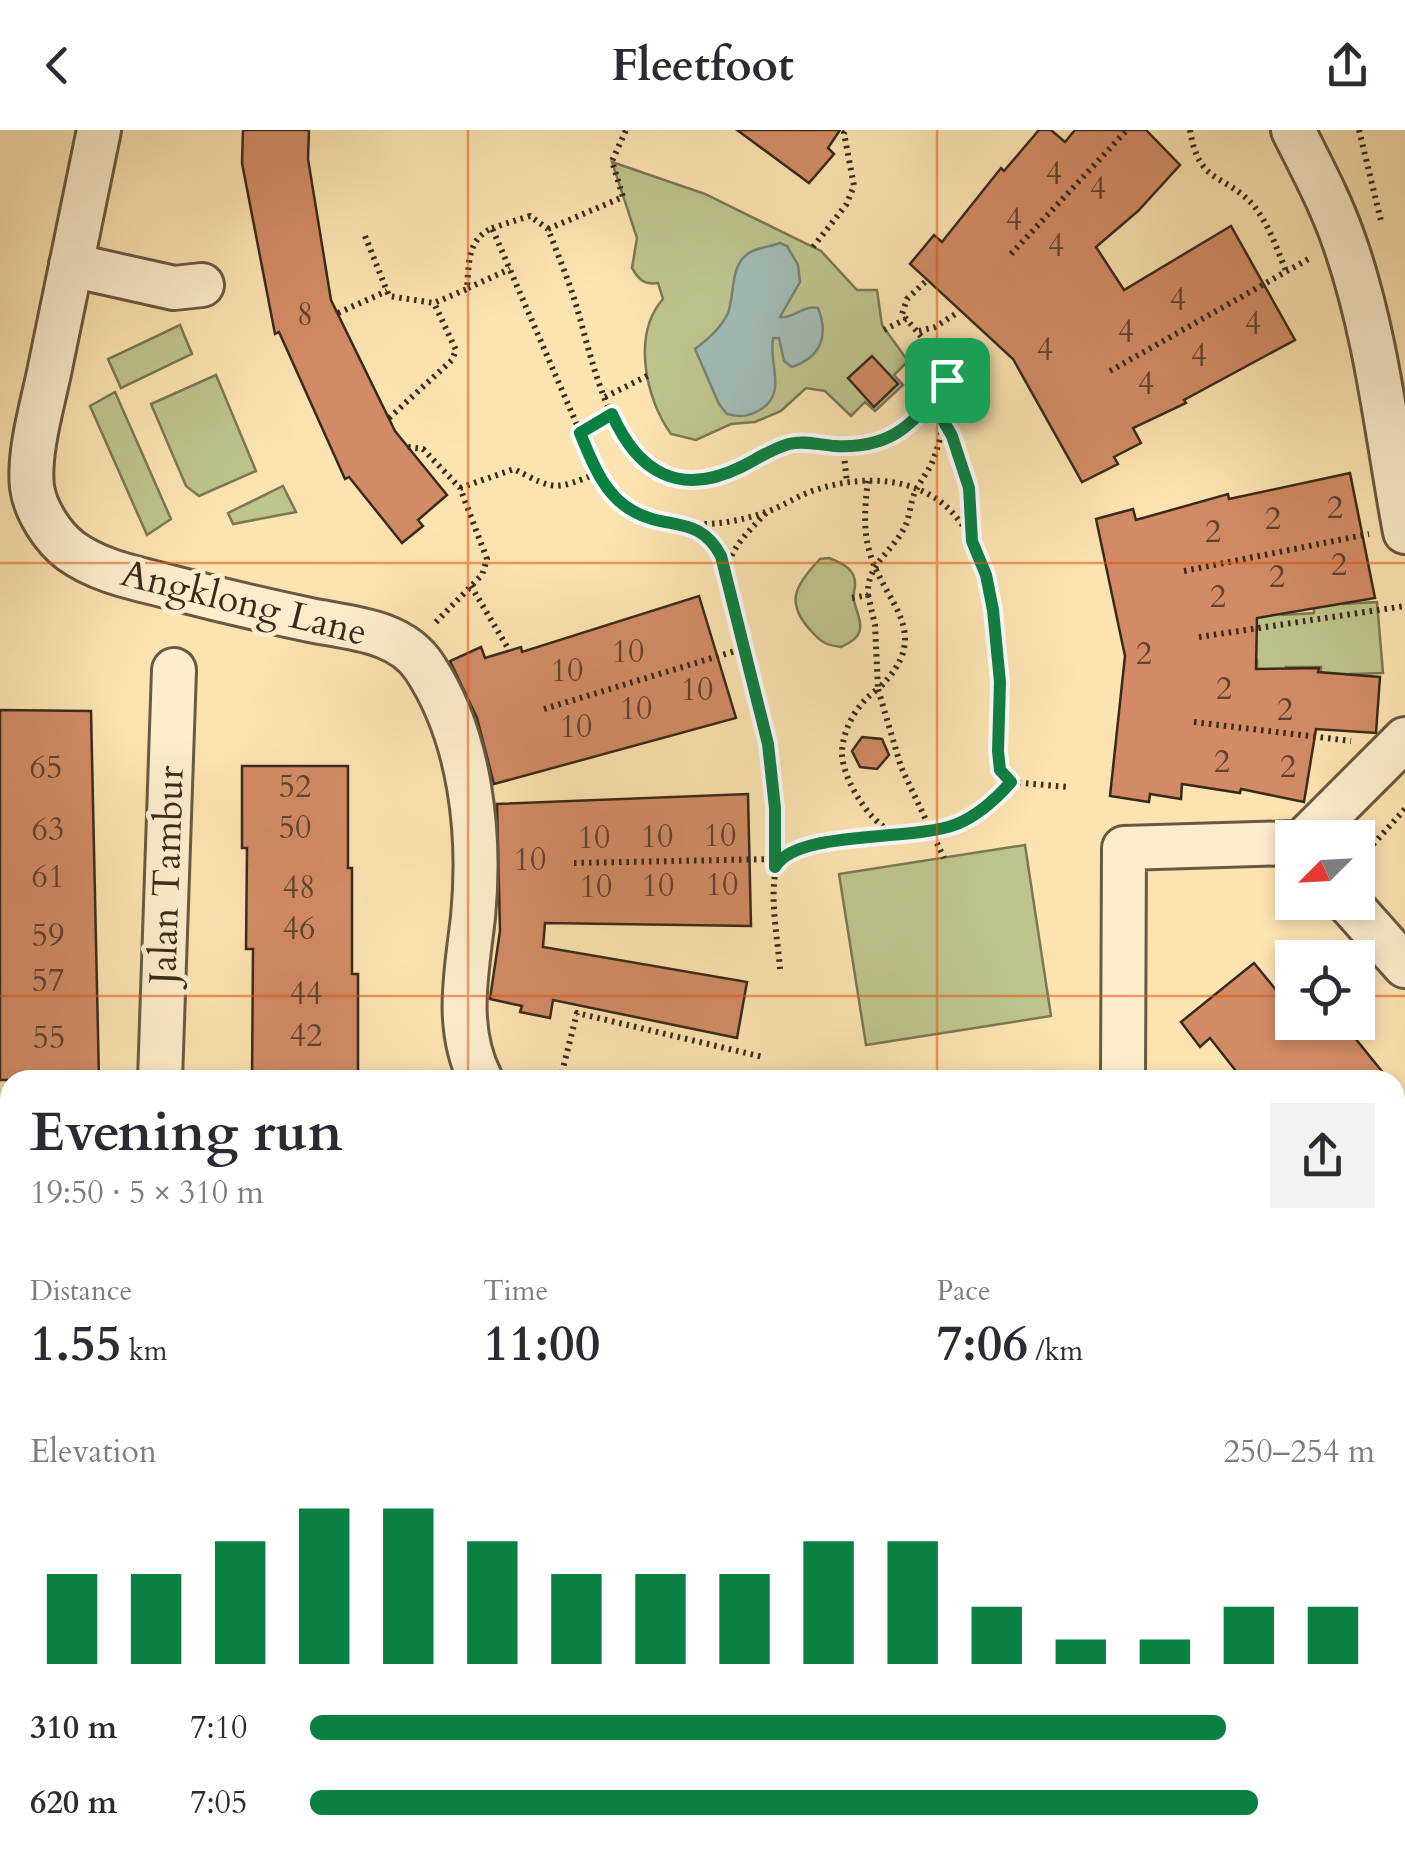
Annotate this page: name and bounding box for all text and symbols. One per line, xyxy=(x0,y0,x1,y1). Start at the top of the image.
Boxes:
text: Fleetfoot xyxy=(611,35,794,96)
icon: back xyxy=(30,38,85,93)
icon: share xyxy=(1320,38,1375,93)
house number: 4 xyxy=(1046,152,1062,196)
house number: 4 xyxy=(1090,167,1106,211)
house number: 4 xyxy=(1006,198,1022,242)
house number: 4 xyxy=(1048,224,1064,268)
house number: 4 xyxy=(1170,278,1186,322)
house number: 8 xyxy=(297,293,313,337)
house number: 4 xyxy=(1245,302,1261,346)
house number: 4 xyxy=(1118,310,1134,354)
house number: 4 xyxy=(1037,328,1053,372)
house number: 4 xyxy=(1191,334,1207,378)
pin xyxy=(905,338,990,423)
icon: arrive xyxy=(920,353,975,408)
house number: 4 xyxy=(1138,362,1154,406)
house number: 2 xyxy=(1327,486,1343,530)
house number: 2 xyxy=(1265,497,1281,541)
house number: 2 xyxy=(1205,510,1221,554)
house number: 2 xyxy=(1331,543,1347,587)
street label: Angklong Lane xyxy=(116,547,372,659)
house number: 2 xyxy=(1269,555,1285,599)
house number: 2 xyxy=(1210,575,1226,619)
house number: 10 xyxy=(612,630,644,674)
house number: 2 xyxy=(1136,632,1152,676)
house number: 10 xyxy=(551,649,583,693)
house number: 2 xyxy=(1216,667,1232,711)
house number: 10 xyxy=(681,668,713,712)
house number: 10 xyxy=(620,687,652,731)
house number: 2 xyxy=(1277,688,1293,732)
house number: 10 xyxy=(560,705,592,749)
house number: 2 xyxy=(1214,740,1230,784)
house number: 2 xyxy=(1280,745,1296,789)
house number: 65 xyxy=(30,746,62,790)
street label: Jalan Tambur xyxy=(137,765,197,990)
house number: 52 xyxy=(279,765,311,809)
house number: 50 xyxy=(279,806,311,850)
house number: 63 xyxy=(32,808,64,852)
house number: 10 xyxy=(704,814,736,858)
house number: 10 xyxy=(641,815,673,859)
house number: 10 xyxy=(578,816,610,860)
north arrow xyxy=(1275,820,1375,920)
map controls xyxy=(1275,820,1375,1040)
house number: 10 xyxy=(514,838,546,882)
house number: 61 xyxy=(32,855,64,899)
house number: 10 xyxy=(706,863,738,907)
house number: 10 xyxy=(642,864,674,908)
house number: 10 xyxy=(580,865,612,909)
house number: 48 xyxy=(283,866,315,910)
house number: 46 xyxy=(283,907,315,951)
house number: 59 xyxy=(32,914,64,958)
button: locate xyxy=(1275,940,1375,1040)
house number: 57 xyxy=(32,959,64,1003)
house number: 44 xyxy=(290,972,322,1016)
house number: 42 xyxy=(290,1014,322,1058)
house number: 55 xyxy=(33,1016,65,1060)
text: Evening run xyxy=(30,1096,343,1170)
button: share xyxy=(1270,1103,1375,1208)
text: 19:50 · 5 × 310 m xyxy=(30,1171,264,1215)
text: Distance xyxy=(30,1272,132,1310)
text: Time xyxy=(483,1272,548,1310)
text: Pace xyxy=(937,1272,991,1310)
text: 1.55 xyxy=(30,1310,121,1378)
text: 11:00 xyxy=(483,1310,600,1378)
text: 7:06 xyxy=(937,1310,1028,1378)
text: km xyxy=(121,1332,168,1370)
text: /km xyxy=(1028,1332,1083,1370)
text: Elevation xyxy=(30,1430,157,1474)
text: 250–254 m xyxy=(1223,1430,1375,1474)
text: 310 m xyxy=(30,1706,117,1750)
text: 7:10 xyxy=(190,1706,247,1750)
text: 620 m xyxy=(30,1781,117,1825)
text: 7:05 xyxy=(190,1781,247,1825)

